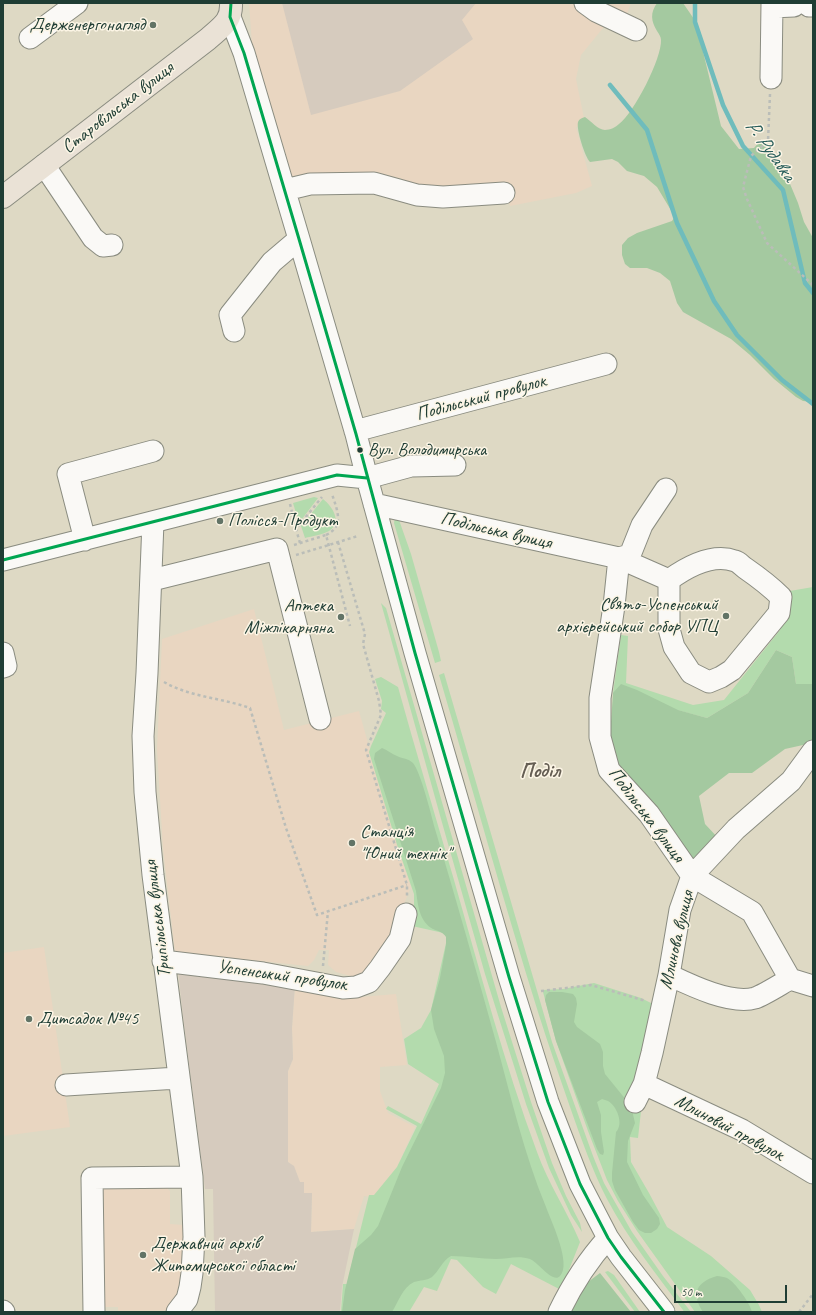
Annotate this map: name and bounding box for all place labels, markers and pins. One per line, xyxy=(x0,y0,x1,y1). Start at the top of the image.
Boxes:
place label: Держенергонагляд xyxy=(30,14,145,36)
marker: Держенергонагляд xyxy=(148,20,158,30)
place label: Вул. Володимирська xyxy=(368,439,486,461)
marker: Вул. Володимирська xyxy=(355,445,365,455)
place label: Полісся-Продукт xyxy=(228,510,337,532)
marker: Полісся-Продукт xyxy=(215,516,225,526)
place label: Свято-Успенський архієрейський собор УПЦ xyxy=(556,594,718,638)
place label: Аптека Міжлікарняна xyxy=(244,595,333,639)
marker: Свято-Успенський архієрейський собор УПЦ xyxy=(721,611,731,621)
marker: Аптека Міжлікарняна xyxy=(336,612,346,622)
place label: Станція "Юний технік" xyxy=(360,821,451,865)
marker: Станція "Юний технік" xyxy=(347,838,357,848)
place label: Дитсадок №45 xyxy=(37,1008,139,1030)
marker: Дитсадок №45 xyxy=(24,1014,34,1024)
place label: Державний архів Житомирської області xyxy=(151,1233,295,1277)
marker: Державний архів Житомирської області xyxy=(138,1250,148,1260)

